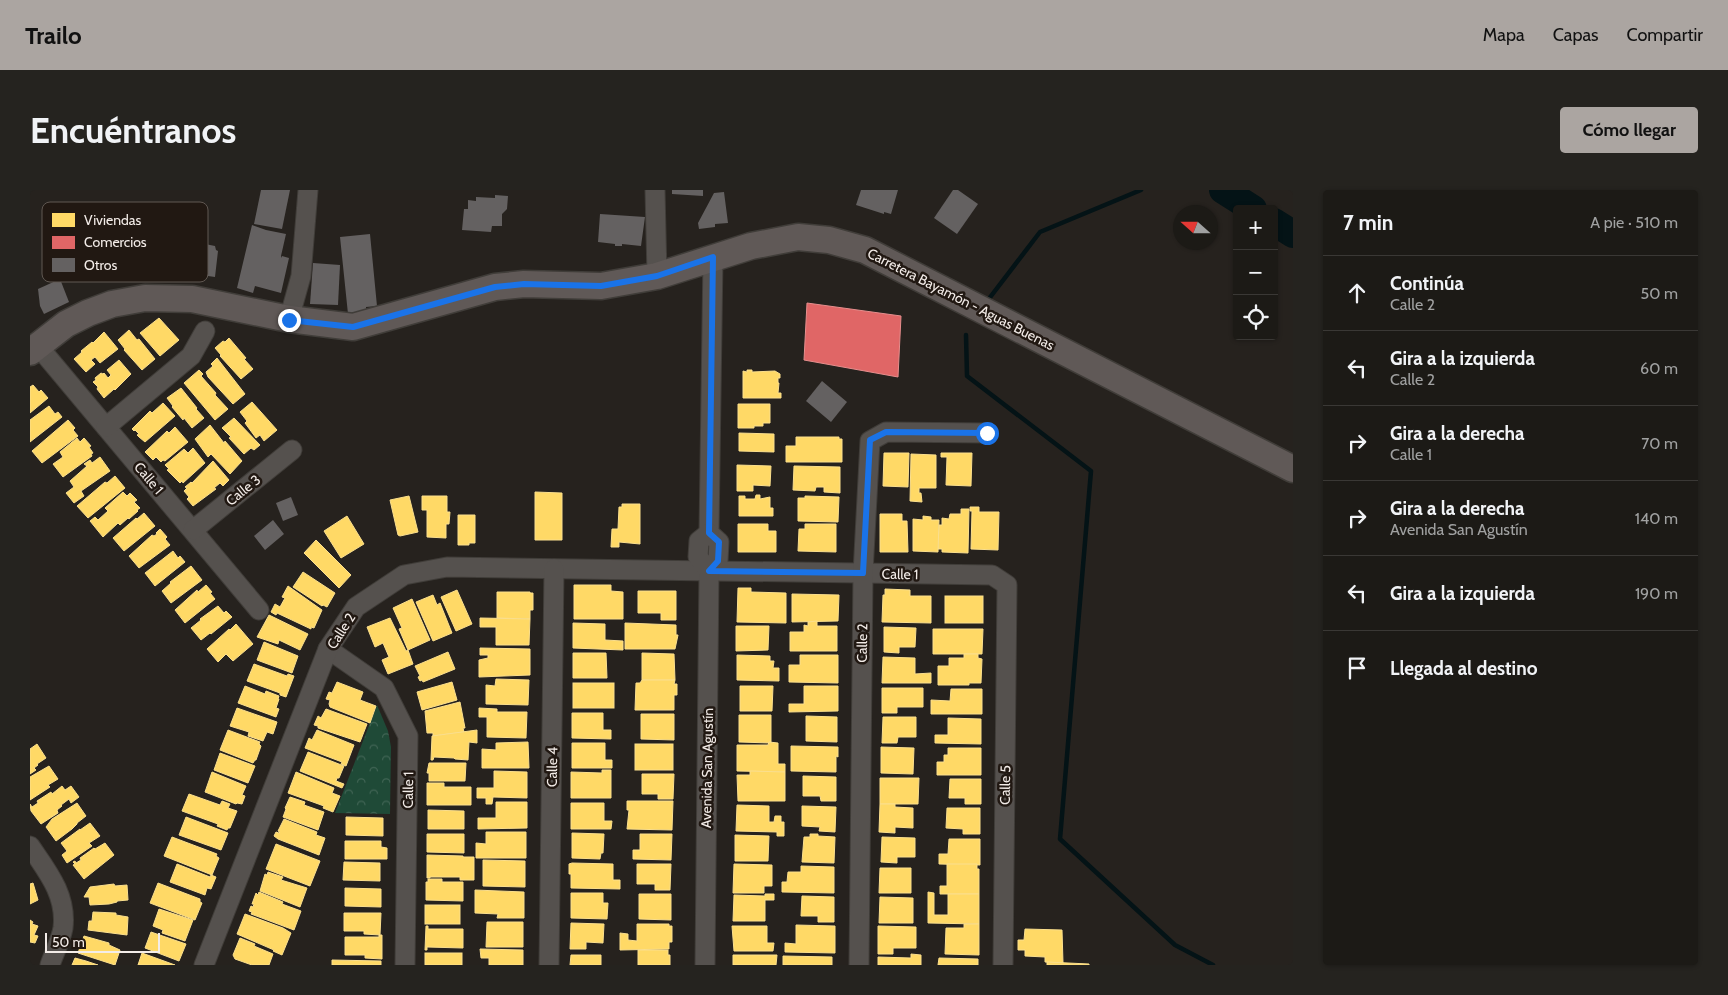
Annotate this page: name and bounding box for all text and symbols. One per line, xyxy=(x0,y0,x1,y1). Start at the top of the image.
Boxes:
text: Trailo xyxy=(25,21,82,50)
text: Mapa xyxy=(1483,24,1525,46)
text: Capas xyxy=(1553,24,1599,46)
text: Compartir xyxy=(1627,24,1703,46)
button: Cómo llegar xyxy=(1560,107,1698,153)
text: Encuéntranos xyxy=(30,109,236,152)
legend xyxy=(42,202,208,282)
north arrow xyxy=(1173,205,1218,250)
map controls xyxy=(1233,205,1278,340)
button: + xyxy=(1233,205,1278,250)
text: 7 min xyxy=(1343,210,1393,235)
text: Viviendas xyxy=(84,211,141,229)
text: A pie · 510 m xyxy=(1590,213,1678,232)
text: Comercios xyxy=(84,233,147,251)
street label: Carretera Bayamón - Aguas Buenas xyxy=(865,244,1058,354)
button: − xyxy=(1233,250,1278,295)
text: Otros xyxy=(84,256,117,274)
text: Continúa xyxy=(1390,272,1464,295)
icon: ahead xyxy=(1343,279,1371,307)
text: 50 m xyxy=(1641,284,1678,303)
button: locate xyxy=(1233,295,1278,340)
text: Calle 2 xyxy=(1390,295,1435,314)
route end xyxy=(278,309,301,332)
text: Gira a la izquierda xyxy=(1390,347,1535,370)
icon: left xyxy=(1343,354,1371,382)
text: 60 m xyxy=(1640,359,1678,378)
text: Calle 2 xyxy=(1390,370,1435,389)
route start xyxy=(976,422,999,445)
text: Gira a la derecha xyxy=(1390,422,1525,445)
icon: right xyxy=(1343,429,1371,457)
text: 70 m xyxy=(1641,434,1678,453)
text: Calle 1 xyxy=(1390,445,1432,464)
street label: Calle 1 xyxy=(130,458,168,498)
street label: Calle 3 xyxy=(222,470,264,510)
text: Gira a la derecha xyxy=(1390,497,1525,520)
icon: right xyxy=(1343,504,1371,532)
text: 140 m xyxy=(1635,509,1678,528)
text: Avenida San Agustín xyxy=(1390,520,1528,539)
street label: Calle 1 xyxy=(881,565,919,583)
icon: left xyxy=(1343,579,1371,607)
text: Gira a la izquierda xyxy=(1390,582,1535,605)
text: 190 m xyxy=(1635,584,1678,603)
street label: Calle 2 xyxy=(323,610,359,652)
street label: Calle 2 xyxy=(853,623,871,663)
icon: arrive xyxy=(1343,654,1371,682)
text: Llegada al destino xyxy=(1390,657,1537,680)
street label: Avenida San Agustín xyxy=(697,707,717,828)
street label: Calle 4 xyxy=(543,747,561,787)
street label: Calle 5 xyxy=(996,765,1014,805)
street label: Calle 1 xyxy=(399,771,417,809)
scale bar xyxy=(45,930,160,953)
text: 50 m xyxy=(52,933,85,951)

